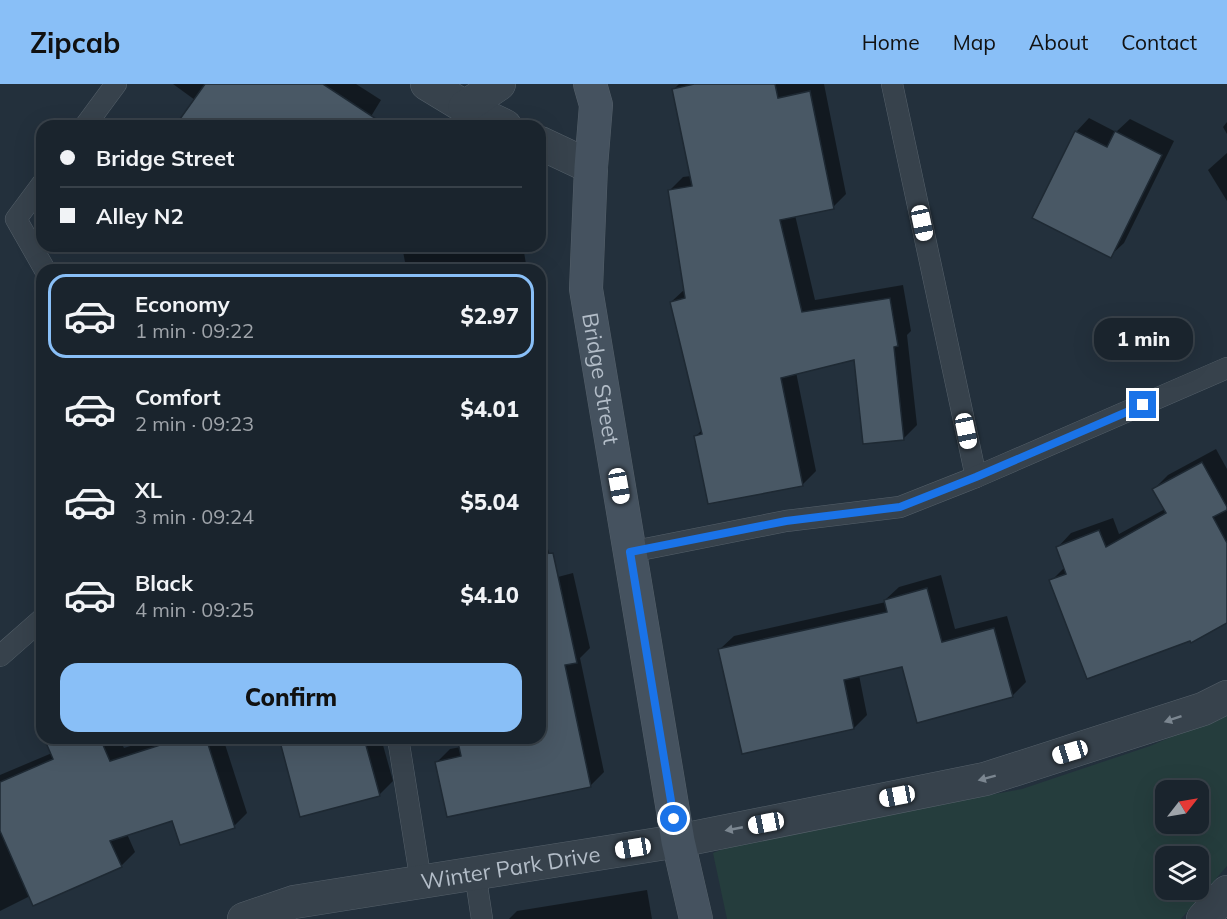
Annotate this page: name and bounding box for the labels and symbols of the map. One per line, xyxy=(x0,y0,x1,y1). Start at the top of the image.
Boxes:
car xyxy=(909,204,935,242)
street label: Bridge Street xyxy=(576,311,626,447)
callout: 1 min xyxy=(1094,318,1192,360)
route end xyxy=(1129,391,1156,418)
car xyxy=(953,412,979,450)
car xyxy=(607,467,631,505)
one-way arrow xyxy=(1164,715,1182,724)
car xyxy=(1050,738,1090,766)
one-way arrow xyxy=(978,773,996,783)
north arrow xyxy=(1155,780,1209,834)
car xyxy=(878,784,916,808)
route start xyxy=(660,805,687,832)
car xyxy=(747,811,785,835)
one-way arrow xyxy=(725,825,743,835)
car xyxy=(614,836,652,860)
street label: Winter Park Drive xyxy=(419,840,602,896)

